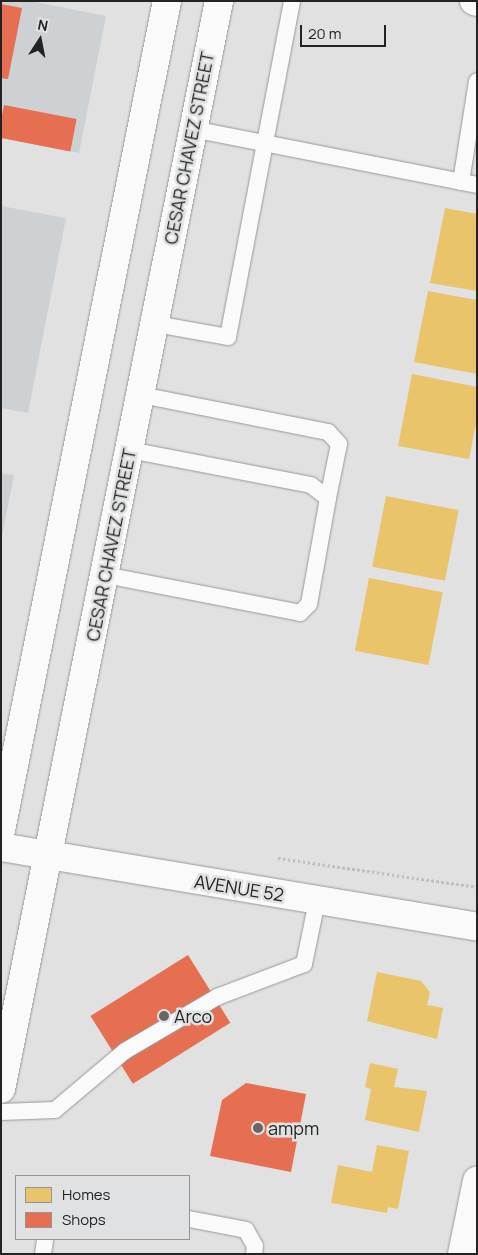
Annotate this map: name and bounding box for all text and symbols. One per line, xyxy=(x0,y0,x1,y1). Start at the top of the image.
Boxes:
text: N xyxy=(36,14,50,35)
north arrow xyxy=(15,15,65,65)
scale bar xyxy=(303,15,389,47)
text: 20 m xyxy=(308,23,341,44)
street label: CESAR CHAVEZ STREET xyxy=(160,50,218,246)
street label: CESAR CHAVEZ STREET xyxy=(82,447,140,643)
street label: AVENUE 52 xyxy=(193,870,285,906)
place label: Arco xyxy=(174,1005,212,1027)
marker: Arco xyxy=(158,1010,170,1022)
place label: ampm xyxy=(268,1117,319,1139)
marker: ampm xyxy=(252,1122,264,1134)
legend xyxy=(15,1175,190,1240)
text: Homes xyxy=(62,1184,110,1205)
text: Shops xyxy=(62,1209,106,1230)

